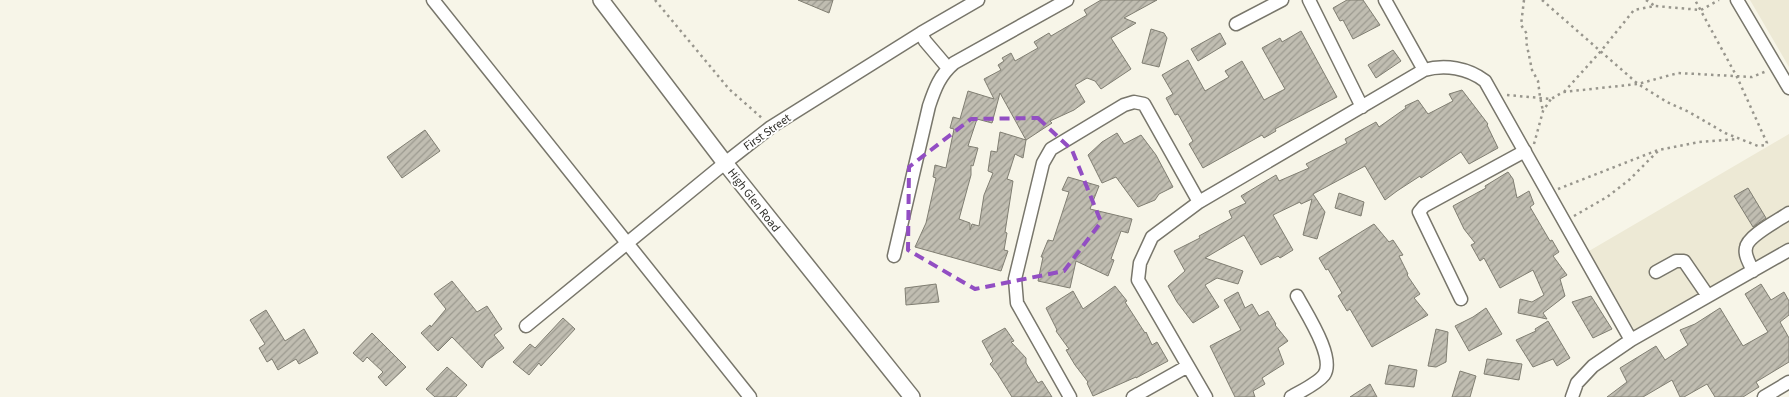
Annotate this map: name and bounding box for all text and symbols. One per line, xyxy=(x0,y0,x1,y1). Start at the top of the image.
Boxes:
street label: First Street xyxy=(740,110,794,155)
street label: High Glen Road xyxy=(723,165,784,236)

